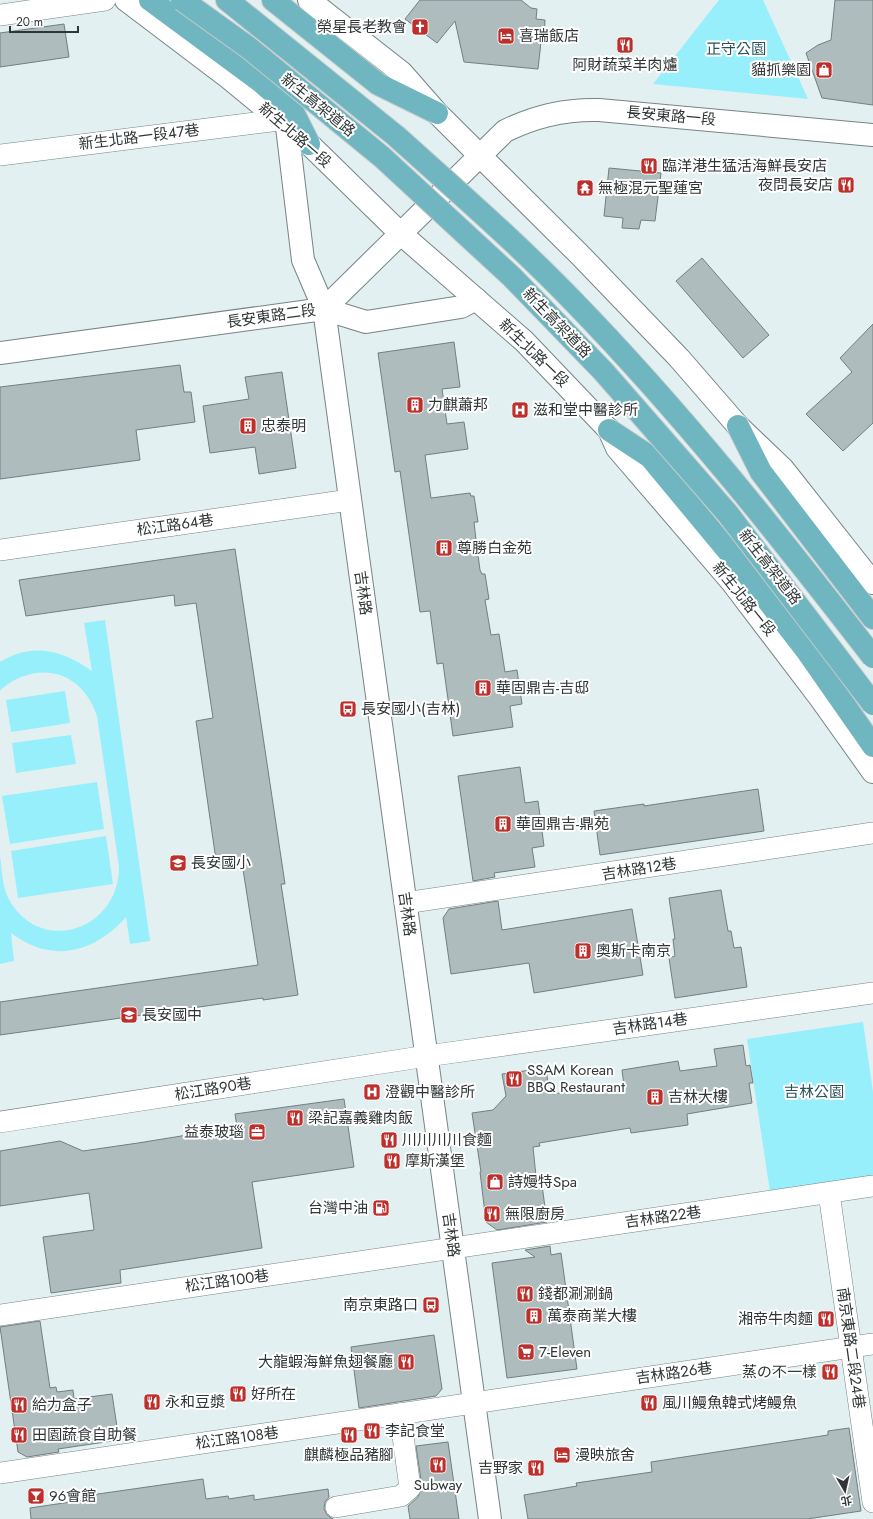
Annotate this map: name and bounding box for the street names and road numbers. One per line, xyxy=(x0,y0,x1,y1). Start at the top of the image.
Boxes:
street label: 新生高架道路 xyxy=(276,68,360,142)
street label: 新生北路一段 xyxy=(254,97,336,173)
street label: 長安東路一段 xyxy=(625,101,717,131)
street label: 新生北路一段47巷 xyxy=(77,119,201,155)
street label: 新生高架道路 xyxy=(518,283,596,363)
street label: 長安東路二段 xyxy=(225,299,317,333)
street label: 新生北路一段 xyxy=(494,314,574,392)
street label: 松江路64巷 xyxy=(135,509,215,541)
street label: 新生高架道路 xyxy=(734,525,806,609)
street label: 新生北路一段 xyxy=(707,557,781,641)
street label: 吉林路 xyxy=(349,569,377,617)
street label: 吉林路12巷 xyxy=(600,852,678,886)
street label: 吉林路 xyxy=(393,890,421,938)
street label: 吉林路14巷 xyxy=(611,1008,689,1040)
street label: 松江路90巷 xyxy=(173,1072,253,1106)
street label: 吉林路22巷 xyxy=(623,1201,703,1233)
street label: 吉林路 xyxy=(437,1211,465,1259)
street label: 松江路100巷 xyxy=(183,1264,271,1298)
street label: 南京東路二段24巷 xyxy=(832,1286,870,1410)
street label: 吉林路26巷 xyxy=(634,1357,714,1389)
street label: 松江路108巷 xyxy=(194,1421,280,1455)

